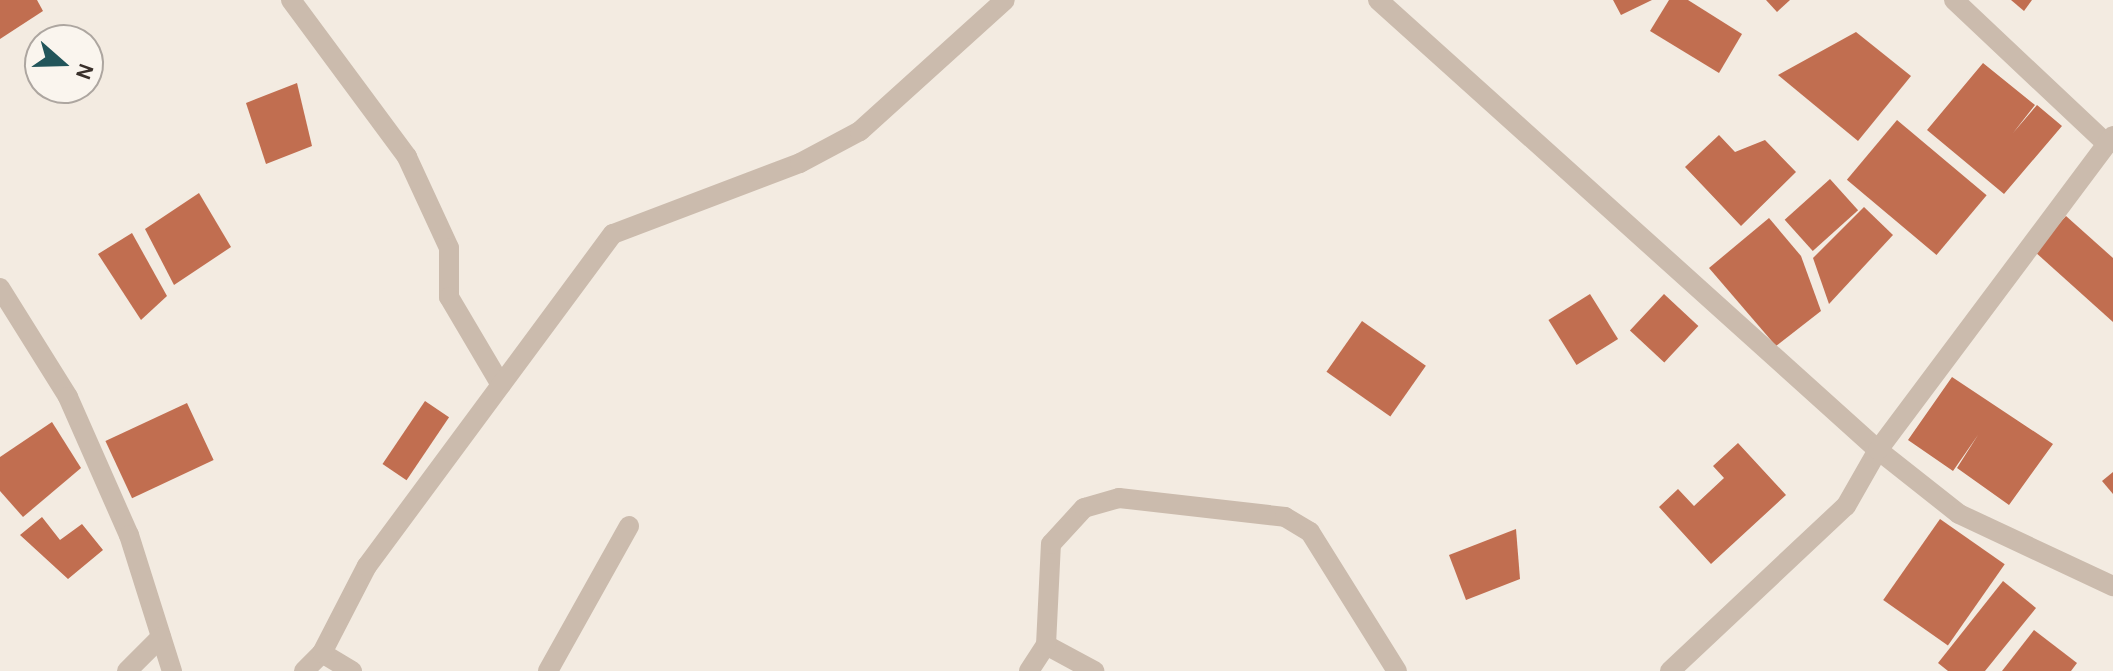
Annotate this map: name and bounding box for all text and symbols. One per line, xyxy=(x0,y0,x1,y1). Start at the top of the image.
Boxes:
north arrow xyxy=(24,24,104,104)
text: N xyxy=(70,60,100,83)

